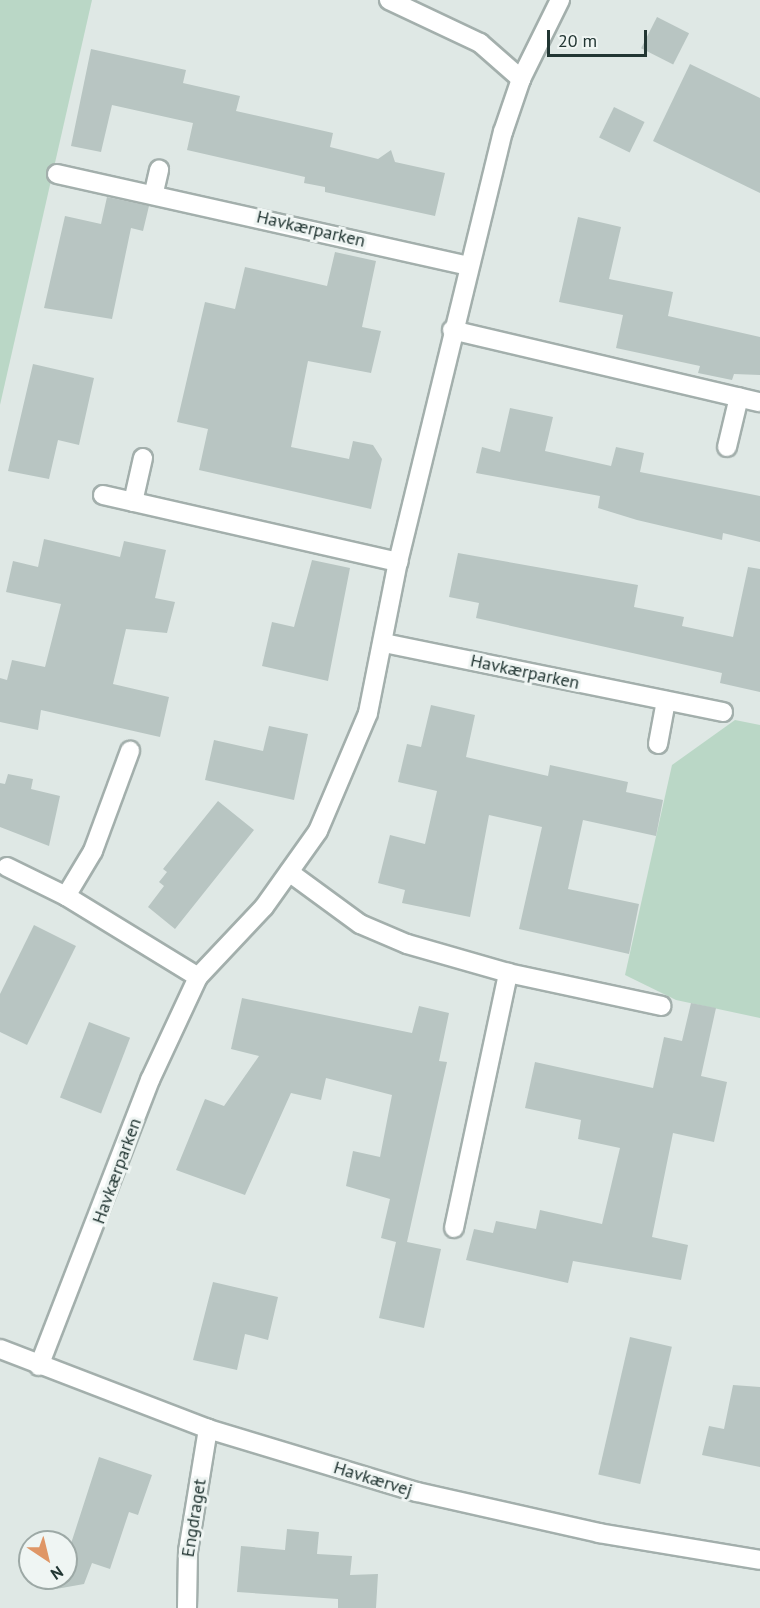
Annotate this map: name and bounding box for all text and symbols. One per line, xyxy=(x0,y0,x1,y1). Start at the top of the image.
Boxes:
scale bar xyxy=(550,18,650,56)
text: 20 m xyxy=(558,29,597,52)
street label: Havkærparken xyxy=(255,206,367,252)
street label: Havkærparken xyxy=(468,650,582,694)
street label: Havkærparken xyxy=(88,1115,146,1227)
street label: Havkærvej xyxy=(331,1457,415,1501)
street label: Engdraget xyxy=(177,1477,211,1559)
north arrow xyxy=(18,1530,78,1590)
text: N xyxy=(47,1562,67,1584)

